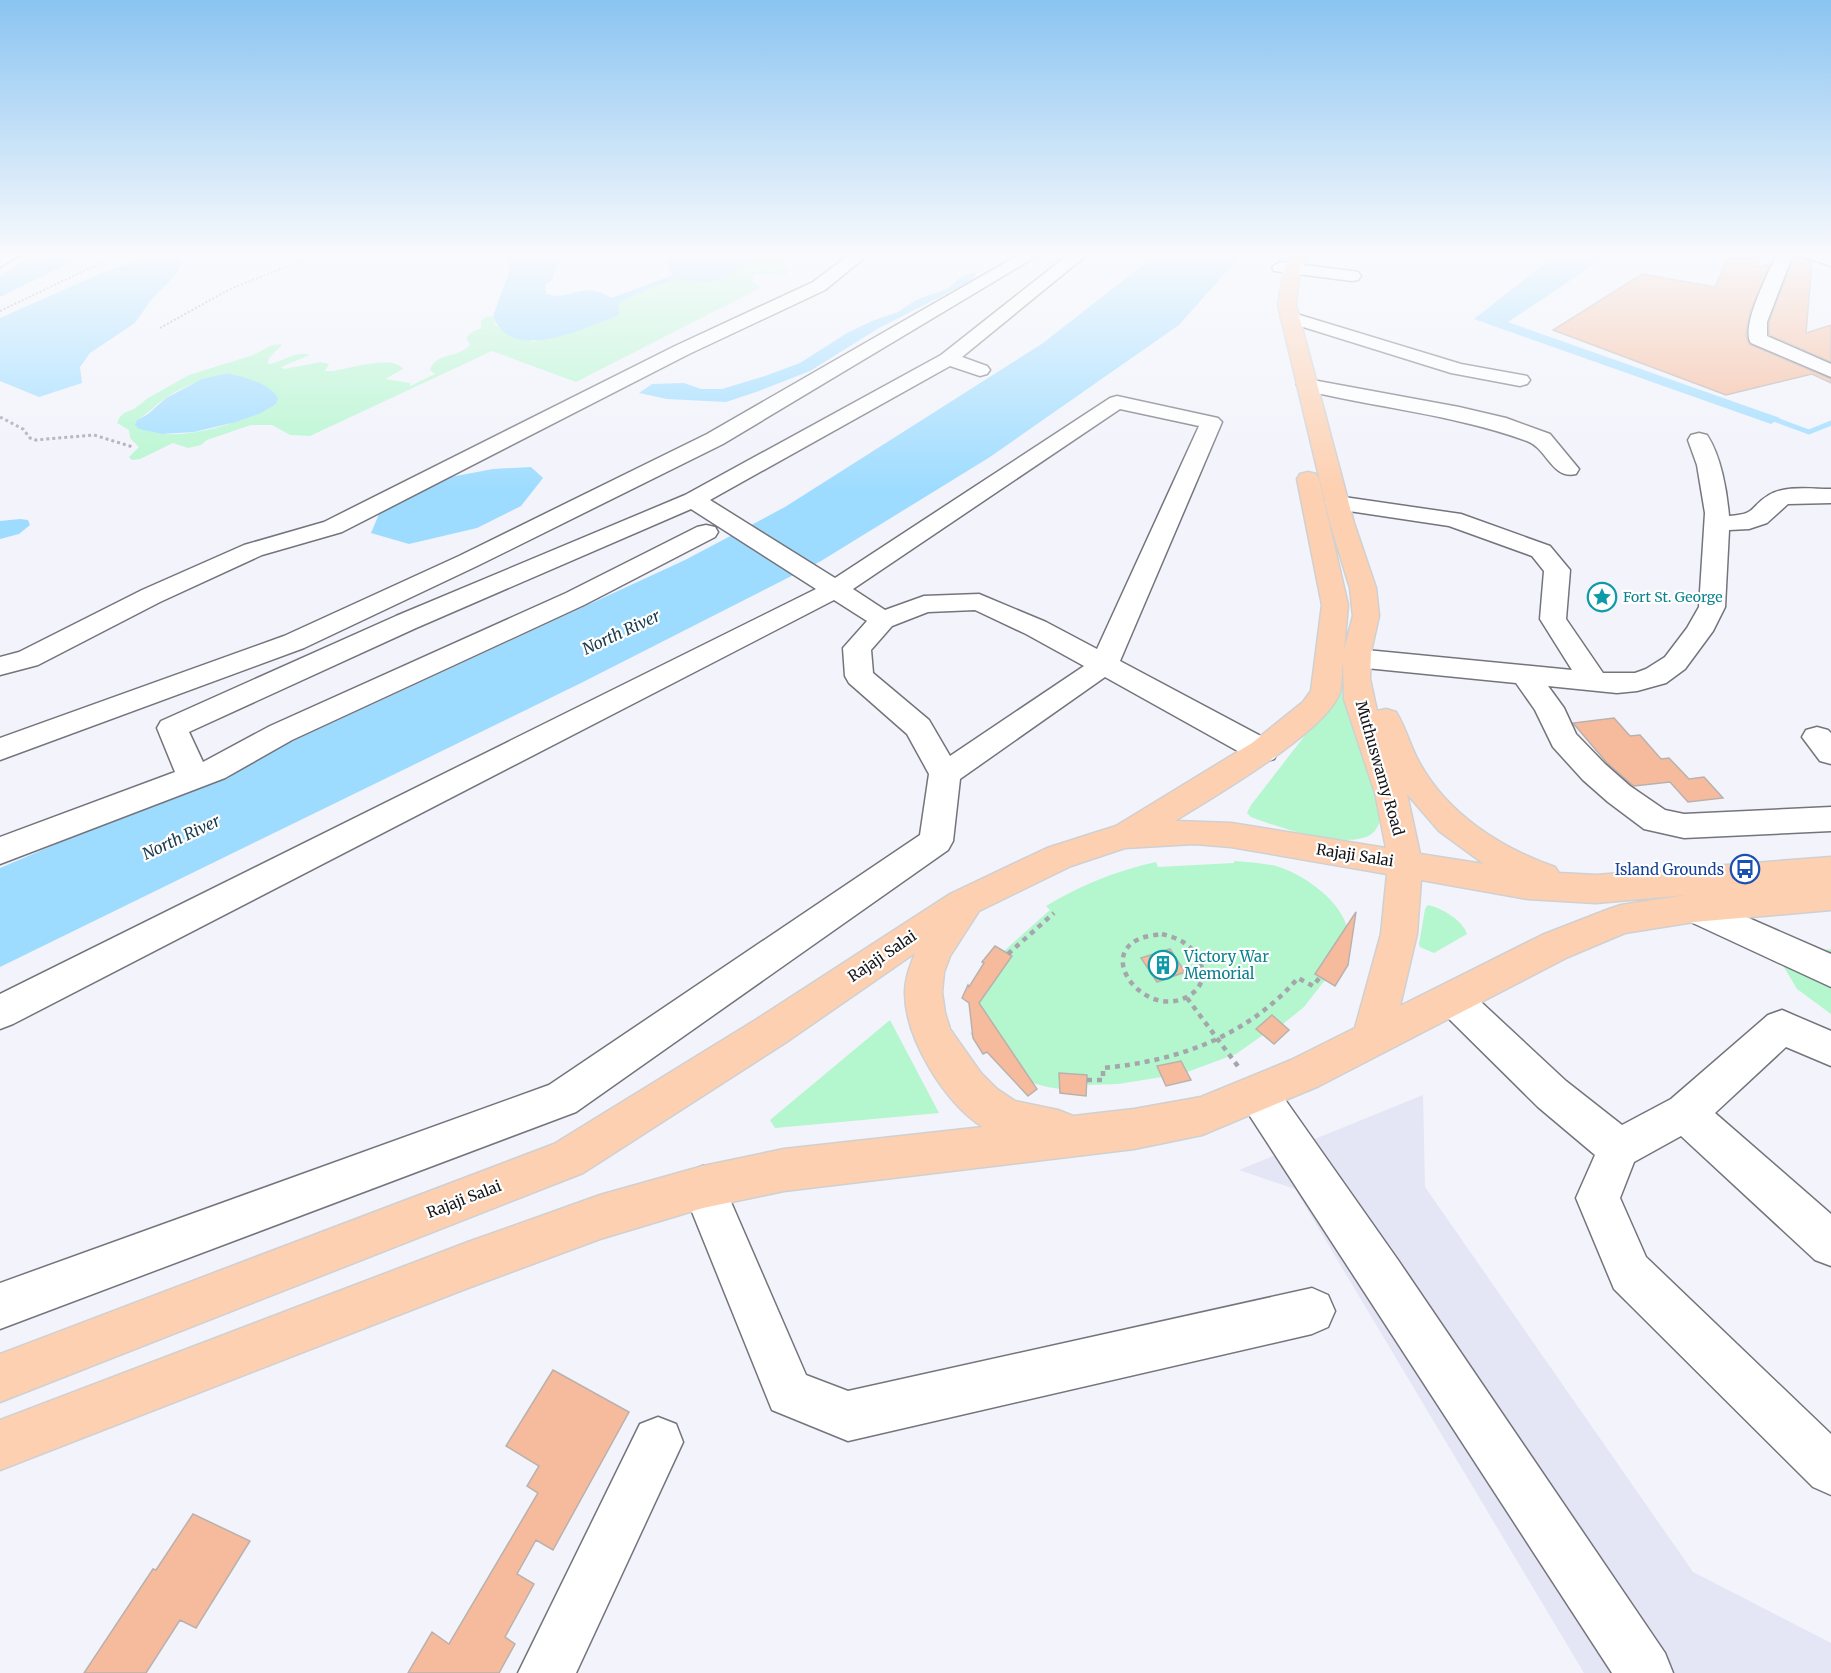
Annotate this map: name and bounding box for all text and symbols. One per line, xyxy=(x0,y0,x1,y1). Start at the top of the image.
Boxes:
place icon: Fort St. George xyxy=(1586,581,1618,613)
place label: Fort St. George xyxy=(1623,588,1723,606)
water label: North River xyxy=(579,605,663,659)
street label: Muthuswamy Road xyxy=(1352,698,1408,838)
water label: North River xyxy=(139,810,223,864)
street label: Rajaji Salai xyxy=(1315,839,1395,871)
bus stop icon: Island Grounds xyxy=(1729,853,1761,885)
place label: Island Grounds xyxy=(1615,860,1724,879)
street label: Rajaji Salai xyxy=(844,926,920,986)
place label: Victory War Memorial xyxy=(1183,947,1269,983)
building icon: Victory War Memorial xyxy=(1147,949,1179,981)
street label: Rajaji Salai xyxy=(424,1176,504,1222)

